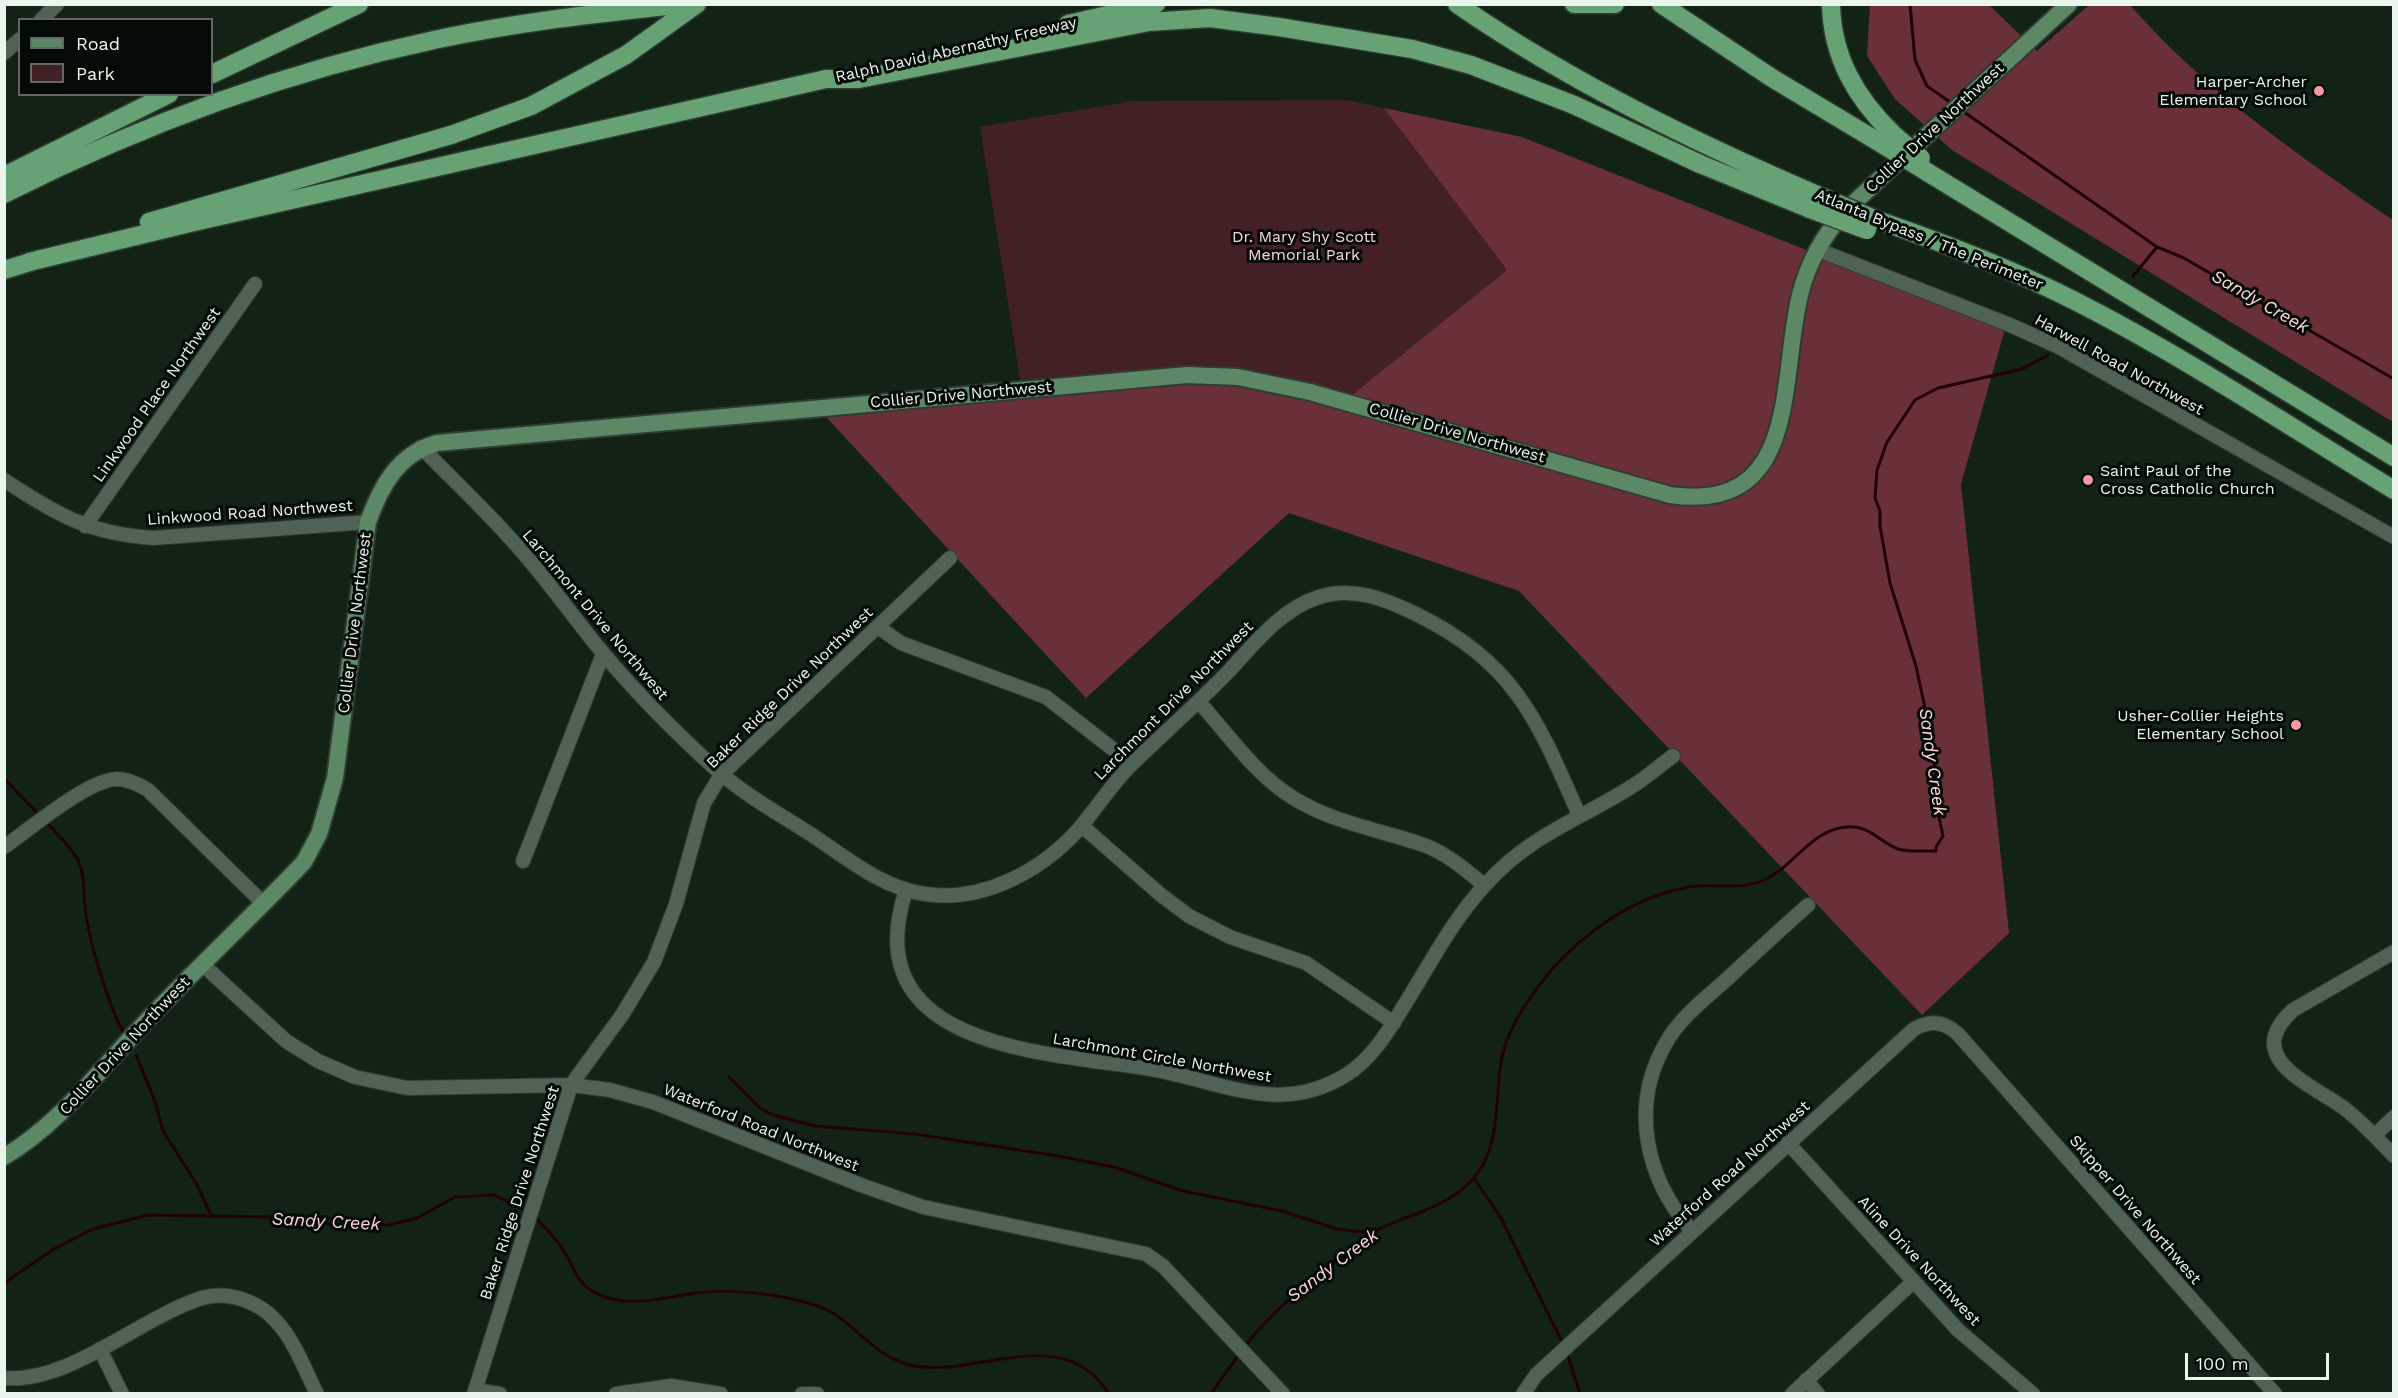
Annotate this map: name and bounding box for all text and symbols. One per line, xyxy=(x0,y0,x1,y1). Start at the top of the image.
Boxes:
street label: Ralph David Abernathy Freeway xyxy=(833,13,1079,87)
legend xyxy=(18,18,213,96)
text: Road xyxy=(76,33,120,54)
street label: Collier Drive Northwest xyxy=(1862,59,2008,197)
text: Park xyxy=(76,63,115,84)
place label: Harper-Archer Elementary School xyxy=(2159,72,2307,110)
marker: Harper-Archer Elementary School xyxy=(2312,84,2326,98)
street label: Atlanta Bypass / The Perimeter xyxy=(1812,185,2046,295)
park label: Dr. Mary Shy Scott Memorial Park xyxy=(1232,227,1376,265)
water label: Sandy Creek xyxy=(2208,265,2312,339)
street label: Linkwood Place Northwest xyxy=(89,304,225,486)
street label: Harwell Road Northwest xyxy=(2031,310,2207,420)
street label: Collier Drive Northwest xyxy=(869,377,1053,413)
street label: Collier Drive Northwest xyxy=(1367,399,1547,467)
place label: Saint Paul of the Cross Catholic Church xyxy=(2100,461,2275,499)
marker: Saint Paul of the Cross Catholic Church xyxy=(2081,473,2095,487)
street label: Linkwood Road Northwest xyxy=(146,496,354,530)
street label: Larchmont Drive Northwest xyxy=(518,526,672,704)
street label: Collier Drive Northwest xyxy=(334,531,376,715)
street label: Baker Ridge Drive Northwest xyxy=(703,603,877,773)
street label: Larchmont Drive Northwest xyxy=(1090,617,1258,785)
place label: Usher-Collier Heights Elementary School xyxy=(2117,706,2284,744)
water label: Sandy Creek xyxy=(1914,707,1950,817)
marker: Usher-Collier Heights Elementary School xyxy=(2289,718,2303,732)
street label: Collier Drive Northwest xyxy=(56,973,194,1119)
street label: Larchmont Circle Northwest xyxy=(1051,1029,1273,1087)
street label: Waterford Road Northwest xyxy=(660,1080,862,1176)
street label: Baker Ridge Drive Northwest xyxy=(476,1083,564,1303)
street label: Waterford Road Northwest xyxy=(1646,1097,1814,1251)
street label: Skipper Drive Northwest xyxy=(2065,1131,2205,1289)
street label: Aline Drive Northwest xyxy=(1854,1192,1984,1330)
water label: Sandy Creek xyxy=(271,1208,381,1236)
water label: Sandy Creek xyxy=(1283,1225,1383,1307)
scale bar xyxy=(2188,1341,2332,1379)
text: 100 m xyxy=(2196,1353,2249,1374)

